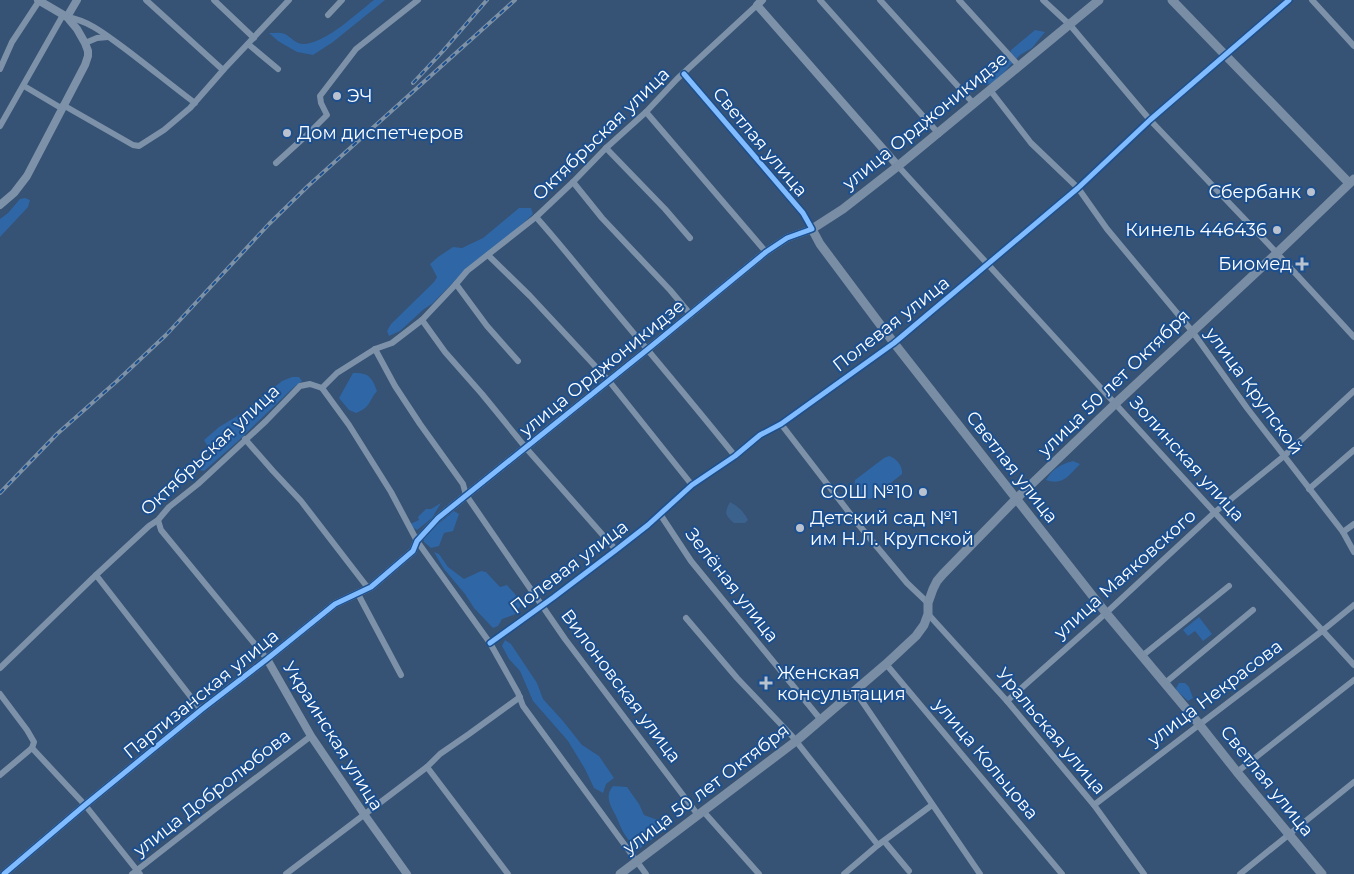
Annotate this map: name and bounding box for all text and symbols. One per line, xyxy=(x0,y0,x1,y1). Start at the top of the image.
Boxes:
street label: улица Орджоникидзе xyxy=(837,48,1012,195)
street label: Октябрьская улица xyxy=(528,63,674,205)
street label: Светлая улица xyxy=(708,83,812,201)
place label: ЭЧ xyxy=(347,85,373,107)
marker: ЭЧ xyxy=(331,90,343,102)
place label: Дом диспетчеров xyxy=(297,122,464,144)
marker: Дом диспетчеров xyxy=(281,127,293,139)
place label: Сбербанк xyxy=(1209,181,1302,203)
marker: Сбербанк xyxy=(1305,186,1317,198)
place label: Кинель 446436 xyxy=(1125,219,1267,241)
marker: Кинель 446436 xyxy=(1271,224,1283,236)
place label: Биомед xyxy=(1218,253,1292,275)
marker: Биомед xyxy=(1296,258,1308,270)
street label: Полевая улица xyxy=(828,272,954,376)
street label: улица Орджоникидзе xyxy=(514,295,689,442)
street label: улица 50 лет Октября xyxy=(1033,305,1195,462)
street label: улица Крупской xyxy=(1200,322,1307,459)
street label: Октябрьская улица xyxy=(136,380,284,520)
street label: Золинская улица xyxy=(1125,392,1249,526)
street label: Светлая улица xyxy=(961,407,1063,527)
place label: СОШ №10 xyxy=(821,481,913,503)
marker: СОШ №10 xyxy=(917,486,929,498)
street label: улица Маяковского xyxy=(1049,504,1201,644)
place label: Детский сад №1 им Н.Л. Крупской xyxy=(810,507,974,550)
street label: Полевая улица xyxy=(506,515,632,619)
marker: Детский сад №1 им Н.Л. Крупской xyxy=(794,522,806,534)
street label: Зелёная улица xyxy=(681,523,783,647)
street label: Вилоновская улица xyxy=(556,605,686,767)
street label: Партизанская улица xyxy=(119,625,283,763)
street label: улица Некрасова xyxy=(1143,635,1287,751)
street label: Украинская улица xyxy=(278,657,388,815)
place label: Женская консультация xyxy=(777,662,906,705)
street label: Уральская улица xyxy=(992,663,1110,799)
marker: Женская консультация xyxy=(759,676,773,690)
street label: улица Кольцова xyxy=(928,693,1043,824)
street label: улица 50 лет Октября xyxy=(618,719,794,859)
street label: Светлая улица xyxy=(1216,721,1318,841)
street label: улица Добролюбова xyxy=(128,725,295,862)

